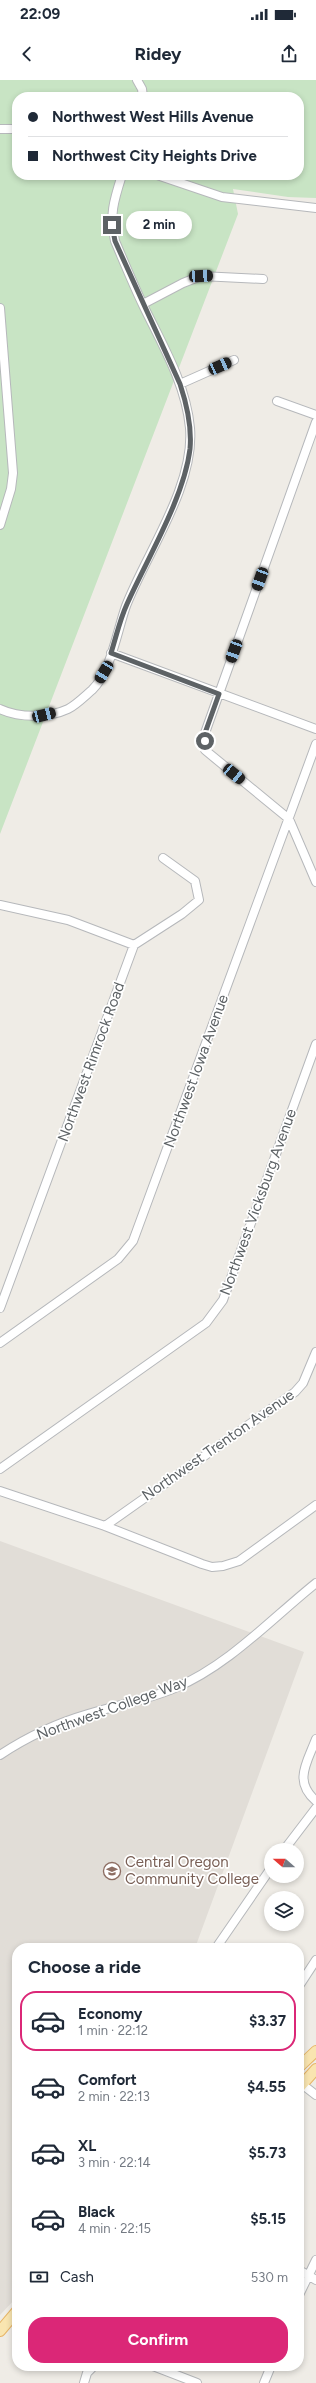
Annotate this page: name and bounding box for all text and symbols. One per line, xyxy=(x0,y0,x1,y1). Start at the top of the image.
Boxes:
text: 22:09 xyxy=(20,5,60,23)
icon: back xyxy=(16,43,38,65)
text: Ridey xyxy=(135,43,181,65)
icon: share xyxy=(278,43,300,65)
text: Northwest West Hills Avenue xyxy=(52,108,254,126)
text: Northwest City Heights Drive xyxy=(52,147,257,165)
callout: 2 min xyxy=(126,211,192,239)
route end xyxy=(103,216,121,234)
text: 2 min xyxy=(143,217,175,232)
car xyxy=(189,269,213,283)
car xyxy=(207,356,233,376)
car xyxy=(250,566,270,592)
car xyxy=(224,638,244,664)
car xyxy=(93,659,115,685)
car xyxy=(31,706,57,724)
route start xyxy=(196,732,214,750)
car xyxy=(221,762,247,786)
street label: Northwest Rimrock Road xyxy=(54,980,128,1144)
street label: Northwest Iowa Avenue xyxy=(160,992,232,1150)
street label: Northwest Vicksburg Avenue xyxy=(216,1106,300,1298)
street label: Northwest Trenton Avenue xyxy=(138,1385,298,1505)
street label: Northwest College Way xyxy=(34,1672,190,1744)
north arrow xyxy=(264,1843,304,1883)
map controls xyxy=(264,1843,304,1931)
place label: Central Oregon Community College xyxy=(125,1853,259,1888)
school or university icon: Central Oregon Community College xyxy=(102,1861,122,1881)
button: layers xyxy=(264,1891,304,1931)
text: Choose a ride xyxy=(28,1956,141,1978)
icon: car xyxy=(30,2003,66,2039)
text: Economy xyxy=(78,2005,143,2023)
text: $3.37 xyxy=(249,2012,286,2030)
text: 1 min · 22:12 xyxy=(78,2023,148,2038)
icon: car xyxy=(30,2069,66,2105)
text: Comfort xyxy=(78,2071,137,2089)
text: $4.55 xyxy=(247,2078,286,2096)
text: 2 min · 22:13 xyxy=(78,2089,150,2104)
icon: car xyxy=(30,2135,66,2171)
text: XL xyxy=(78,2137,96,2155)
text: $5.73 xyxy=(249,2144,286,2162)
text: 3 min · 22:14 xyxy=(78,2155,151,2170)
icon: car xyxy=(30,2201,66,2237)
text: Black xyxy=(78,2203,115,2221)
text: $5.15 xyxy=(250,2210,286,2228)
text: 4 min · 22:15 xyxy=(78,2221,151,2236)
icon: cash xyxy=(28,2266,50,2288)
text: Cash xyxy=(60,2268,94,2286)
text: 530 m xyxy=(251,2270,288,2285)
button: Confirm xyxy=(28,2317,288,2363)

